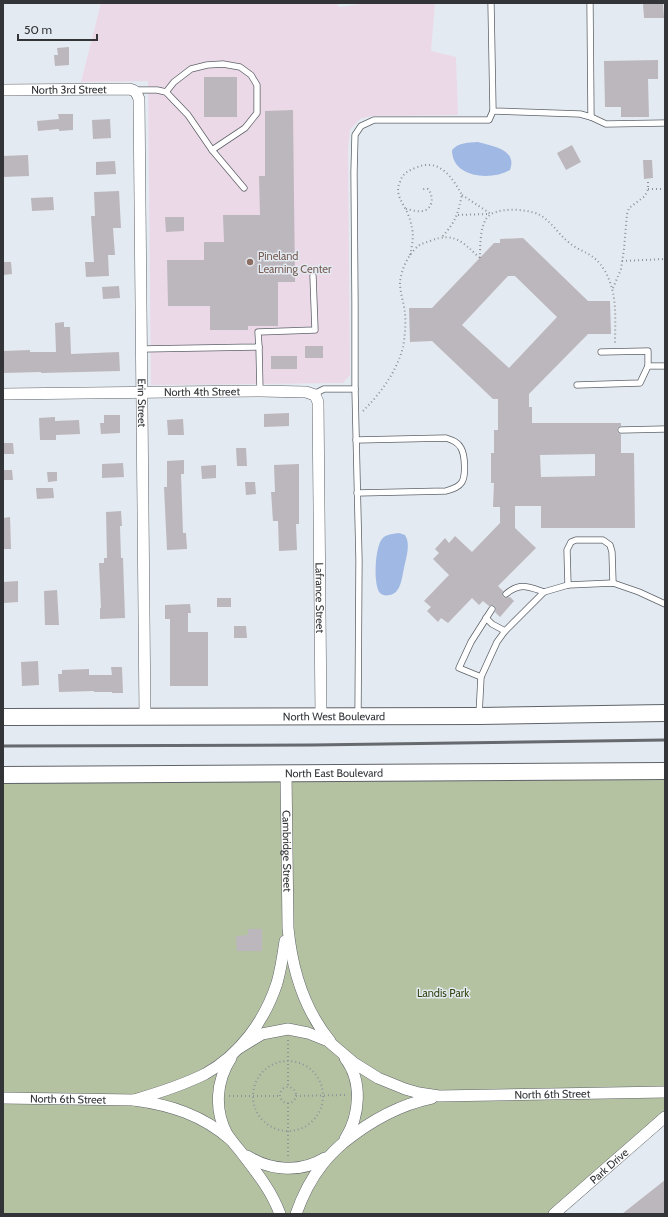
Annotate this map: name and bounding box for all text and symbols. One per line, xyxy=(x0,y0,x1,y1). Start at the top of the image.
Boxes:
scale bar xyxy=(18,16,97,42)
text: 50 m xyxy=(24,22,52,37)
street label: North 3rd Street xyxy=(31,82,107,97)
place label: Pineland Learning Center xyxy=(258,249,332,276)
marker: Pineland Learning Center xyxy=(245,257,255,267)
street label: Erin Street xyxy=(135,378,149,428)
street label: North 4th Street xyxy=(164,384,240,399)
street label: Lafrance Street xyxy=(313,562,327,634)
street label: North West Boulevard xyxy=(283,709,385,723)
street label: North East Boulevard xyxy=(285,766,383,780)
street label: Cambridge Street xyxy=(279,810,295,892)
park label: Landis Park xyxy=(417,986,469,1000)
street label: North 6th Street xyxy=(514,1086,591,1102)
street label: North 6th Street xyxy=(30,1091,106,1107)
street label: Park Drive xyxy=(587,1145,632,1187)

